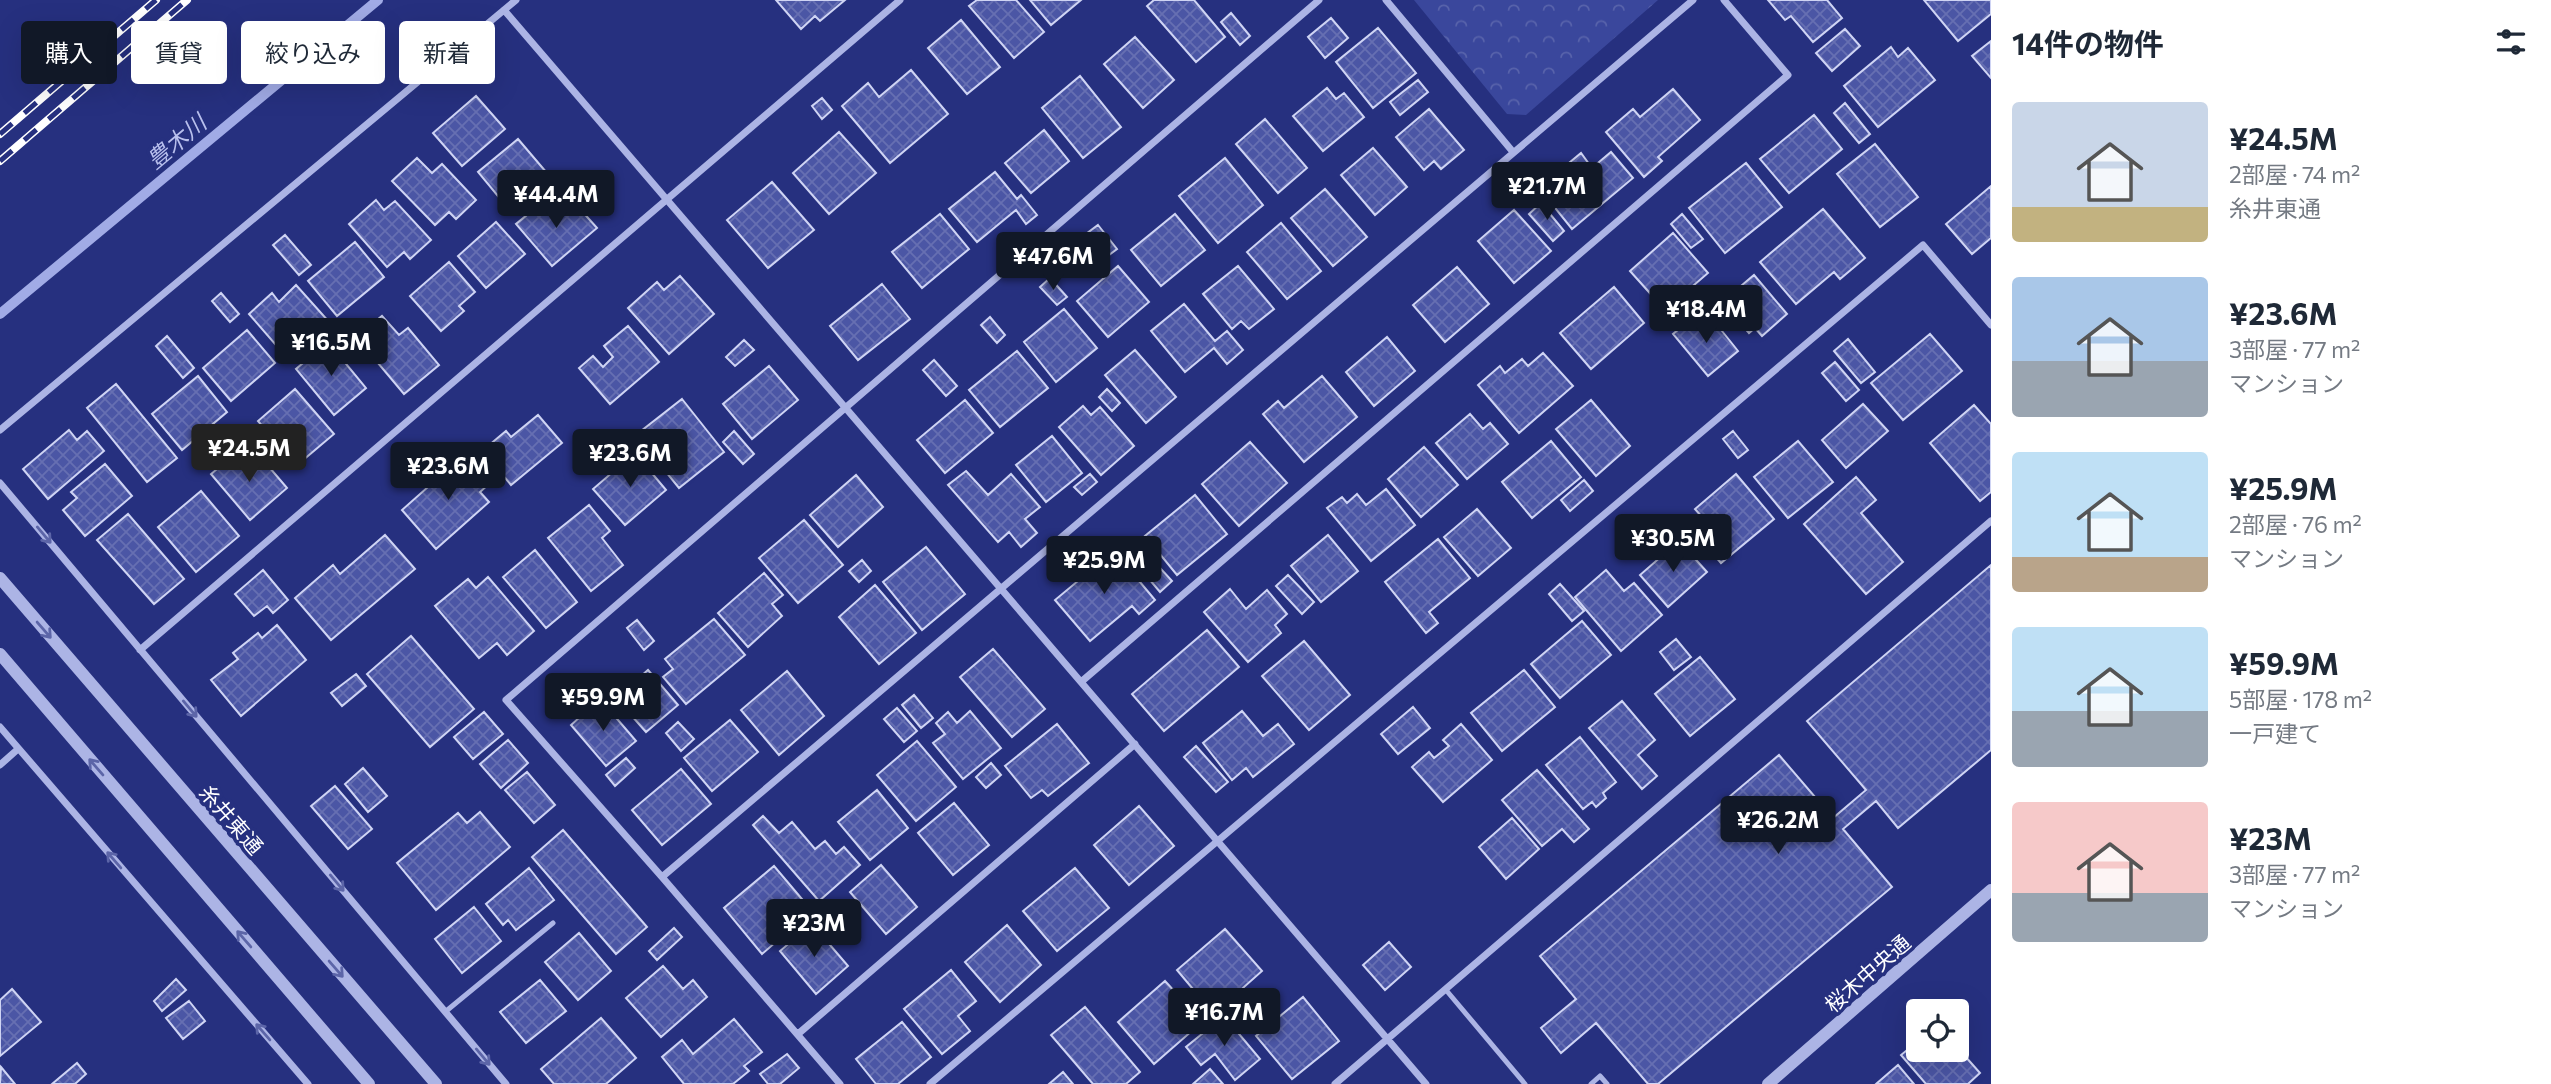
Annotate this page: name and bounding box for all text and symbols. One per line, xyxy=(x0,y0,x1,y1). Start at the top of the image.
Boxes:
chip: 購入 xyxy=(21,21,117,84)
chip: 賃貸 xyxy=(131,21,227,84)
chip: 絞り込み xyxy=(241,21,385,84)
chip: 新着 xyxy=(399,21,495,84)
icon: filters xyxy=(2492,23,2530,61)
text: 14件の物件 xyxy=(2012,24,2164,61)
water label: 豊木川 xyxy=(141,106,214,174)
text: ¥24.5M xyxy=(2229,119,2338,156)
icon: home xyxy=(2068,130,2152,214)
text: 2部屋 · 74 m² xyxy=(2229,160,2360,188)
pin: ¥21.7M xyxy=(1490,162,1604,222)
pin: ¥44.4M xyxy=(499,170,613,230)
text: ¥21.7M xyxy=(1508,171,1586,199)
text: ¥44.4M xyxy=(513,179,599,207)
text: 糸井東通 xyxy=(2229,194,2321,222)
pin: ¥47.6M xyxy=(996,232,1110,292)
text: ¥47.6M xyxy=(1012,241,1094,269)
pin: ¥18.4M xyxy=(1649,286,1763,345)
text: ¥18.4M xyxy=(1665,294,1747,322)
text: ¥23.6M xyxy=(2229,294,2337,331)
icon: home xyxy=(2068,305,2152,389)
pin: ¥16.5M xyxy=(274,318,388,378)
text: ¥16.5M xyxy=(291,327,371,355)
text: 3部屋 · 77 m² xyxy=(2229,335,2360,363)
text: マンション xyxy=(2229,369,2344,397)
pin: ¥24.5M xyxy=(192,424,306,484)
pin: ¥23.6M xyxy=(573,430,687,489)
text: ¥24.5M xyxy=(207,433,291,461)
text: ¥23.6M xyxy=(588,438,672,466)
pin: ¥23.6M xyxy=(391,442,505,502)
text: ¥23.6M xyxy=(406,451,490,479)
text: ¥25.9M xyxy=(2229,469,2337,506)
icon: home xyxy=(2068,480,2152,564)
text: 2部屋 · 76 m² xyxy=(2229,510,2362,538)
pin: ¥30.5M xyxy=(1616,514,1730,574)
text: ¥30.5M xyxy=(1631,523,1715,551)
one-way arrow xyxy=(36,526,52,544)
pin: ¥25.9M xyxy=(1047,536,1161,596)
text: マンション xyxy=(2229,544,2344,572)
text: ¥25.9M xyxy=(1062,545,1146,573)
one-way arrow xyxy=(36,621,52,639)
text: ¥59.9M xyxy=(2229,644,2339,681)
icon: home xyxy=(2068,655,2152,739)
pin: ¥59.9M xyxy=(546,674,660,733)
text: ¥59.9M xyxy=(561,682,645,710)
text: 5部屋 · 178 m² xyxy=(2229,685,2372,713)
one-way arrow xyxy=(182,700,198,718)
text: 一戸建て xyxy=(2229,719,2321,747)
one-way arrow xyxy=(89,758,104,776)
street label: 糸井東通 xyxy=(195,779,269,859)
pin: ¥26.2M xyxy=(1721,796,1835,856)
text: ¥26.2M xyxy=(1737,805,1819,833)
text: ¥23M xyxy=(2229,819,2312,856)
icon: home xyxy=(2068,830,2152,914)
one-way arrow xyxy=(106,851,122,869)
text: 3部屋 · 77 m² xyxy=(2229,860,2360,888)
one-way arrow xyxy=(329,874,345,892)
text: マンション xyxy=(2229,894,2344,922)
pin: ¥23M xyxy=(773,900,855,959)
text: ¥23M xyxy=(782,908,846,936)
street label: 桜木中央通 xyxy=(1819,929,1915,1017)
one-way arrow xyxy=(236,931,252,949)
one-way arrow xyxy=(328,959,344,977)
pin: ¥16.7M xyxy=(1167,988,1281,1048)
text: ¥16.7M xyxy=(1184,997,1264,1025)
map controls xyxy=(1906,999,1969,1062)
button: locate xyxy=(1906,999,1969,1062)
one-way arrow xyxy=(255,1024,271,1042)
one-way arrow xyxy=(475,1048,491,1066)

